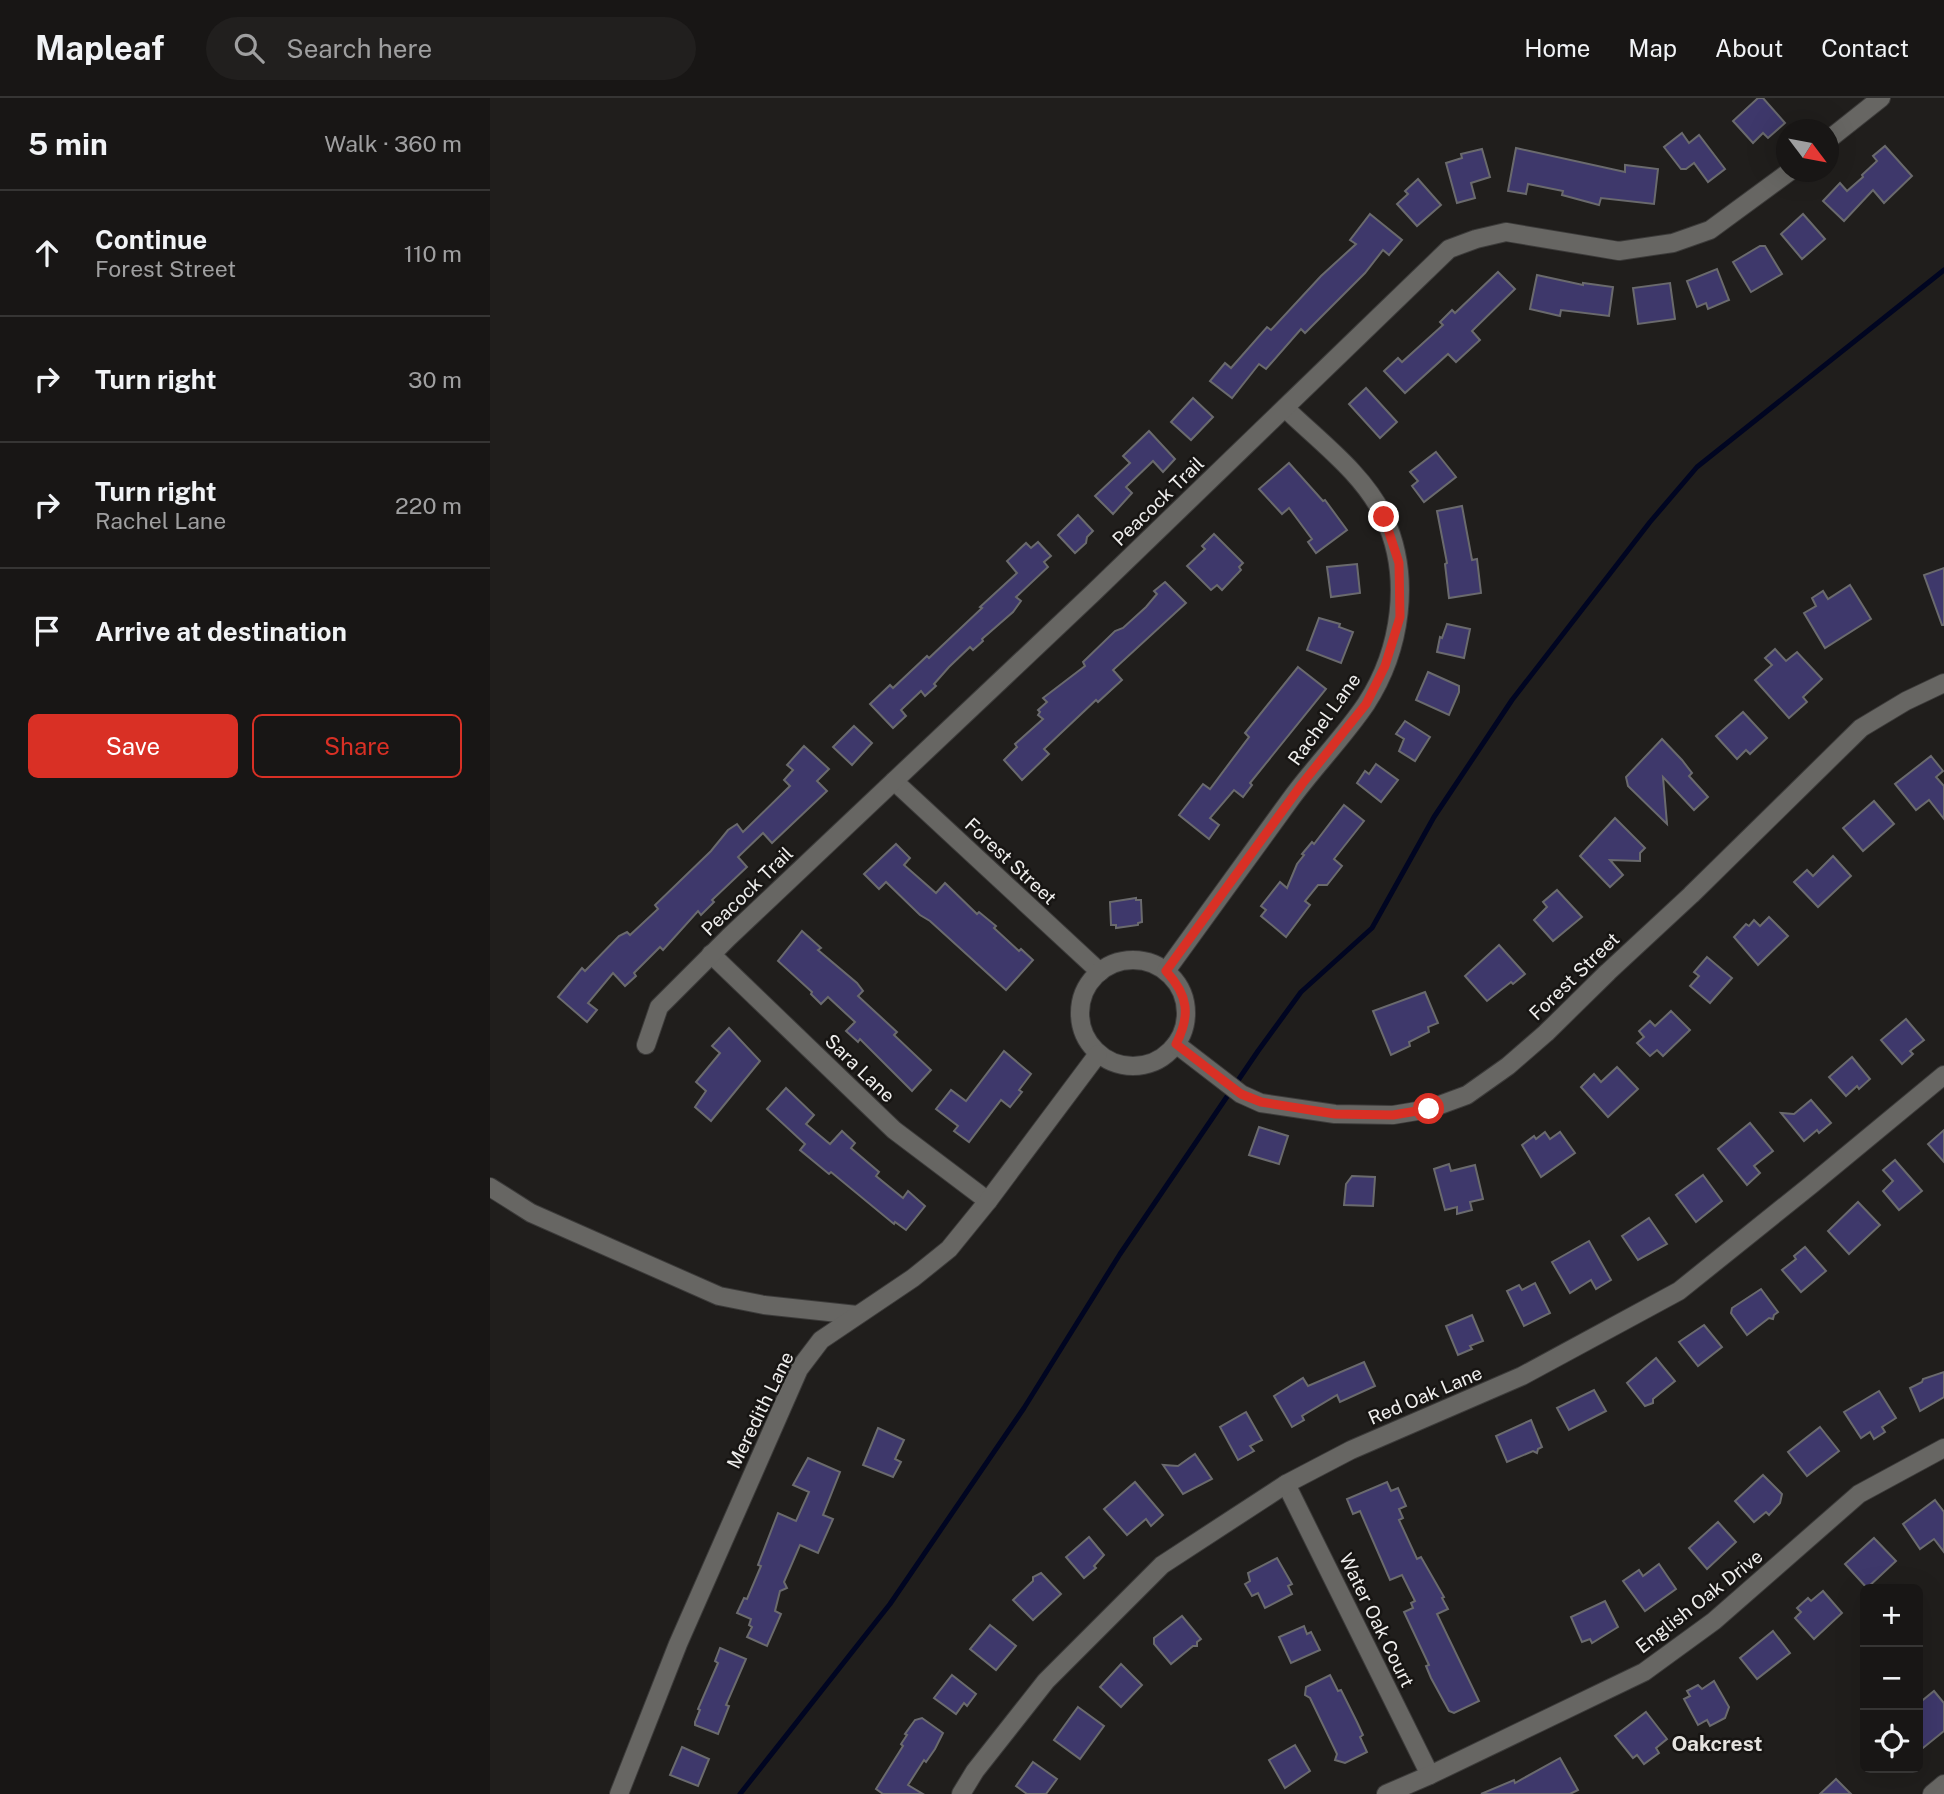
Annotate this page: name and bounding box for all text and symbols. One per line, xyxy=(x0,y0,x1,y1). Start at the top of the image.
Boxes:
search box xyxy=(206,17,696,80)
text: Mapleaf xyxy=(35,29,164,67)
icon: search xyxy=(230,29,268,67)
text: Search here xyxy=(286,33,432,64)
text: Home xyxy=(1524,34,1590,62)
text: Map xyxy=(1628,34,1677,62)
text: About xyxy=(1715,34,1783,62)
text: Contact xyxy=(1821,34,1909,62)
north arrow xyxy=(1776,119,1839,182)
text: 5 min xyxy=(28,126,108,162)
text: Walk · 360 m xyxy=(324,130,462,157)
text: Continue xyxy=(95,224,207,255)
icon: ahead xyxy=(28,234,66,272)
text: 110 m xyxy=(404,240,462,267)
text: Forest Street xyxy=(95,255,236,282)
icon: right xyxy=(28,360,66,398)
text: Turn right xyxy=(95,364,217,395)
text: 30 m xyxy=(408,366,462,393)
street label: Peacock Trail xyxy=(1108,452,1208,550)
text: Turn right xyxy=(95,476,217,507)
icon: right xyxy=(28,486,66,524)
text: 220 m xyxy=(395,492,462,519)
route end xyxy=(1368,501,1399,532)
text: Rachel Lane xyxy=(95,507,226,534)
icon: arrive xyxy=(28,612,66,650)
text: Arrive at destination xyxy=(95,616,347,647)
street label: Rachel Lane xyxy=(1283,669,1365,769)
button: Save xyxy=(28,714,238,778)
button: Share xyxy=(252,714,462,778)
street label: Forest Street xyxy=(961,813,1061,909)
street label: Peacock Trail xyxy=(697,842,797,940)
street label: Forest Street xyxy=(1524,928,1624,1024)
street label: Sara Lane xyxy=(821,1029,899,1107)
route start xyxy=(1413,1093,1444,1124)
street label: Meredith Lane xyxy=(722,1348,798,1472)
street label: Red Oak Lane xyxy=(1365,1361,1485,1429)
street label: English Oak Drive xyxy=(1631,1545,1767,1657)
street label: Water Oak Court xyxy=(1335,1549,1419,1691)
map controls xyxy=(1860,1584,1923,1773)
button: + xyxy=(1860,1584,1923,1647)
button: − xyxy=(1860,1647,1923,1710)
button: locate xyxy=(1860,1710,1923,1773)
district label: Oakcrest xyxy=(1672,1731,1762,1756)

